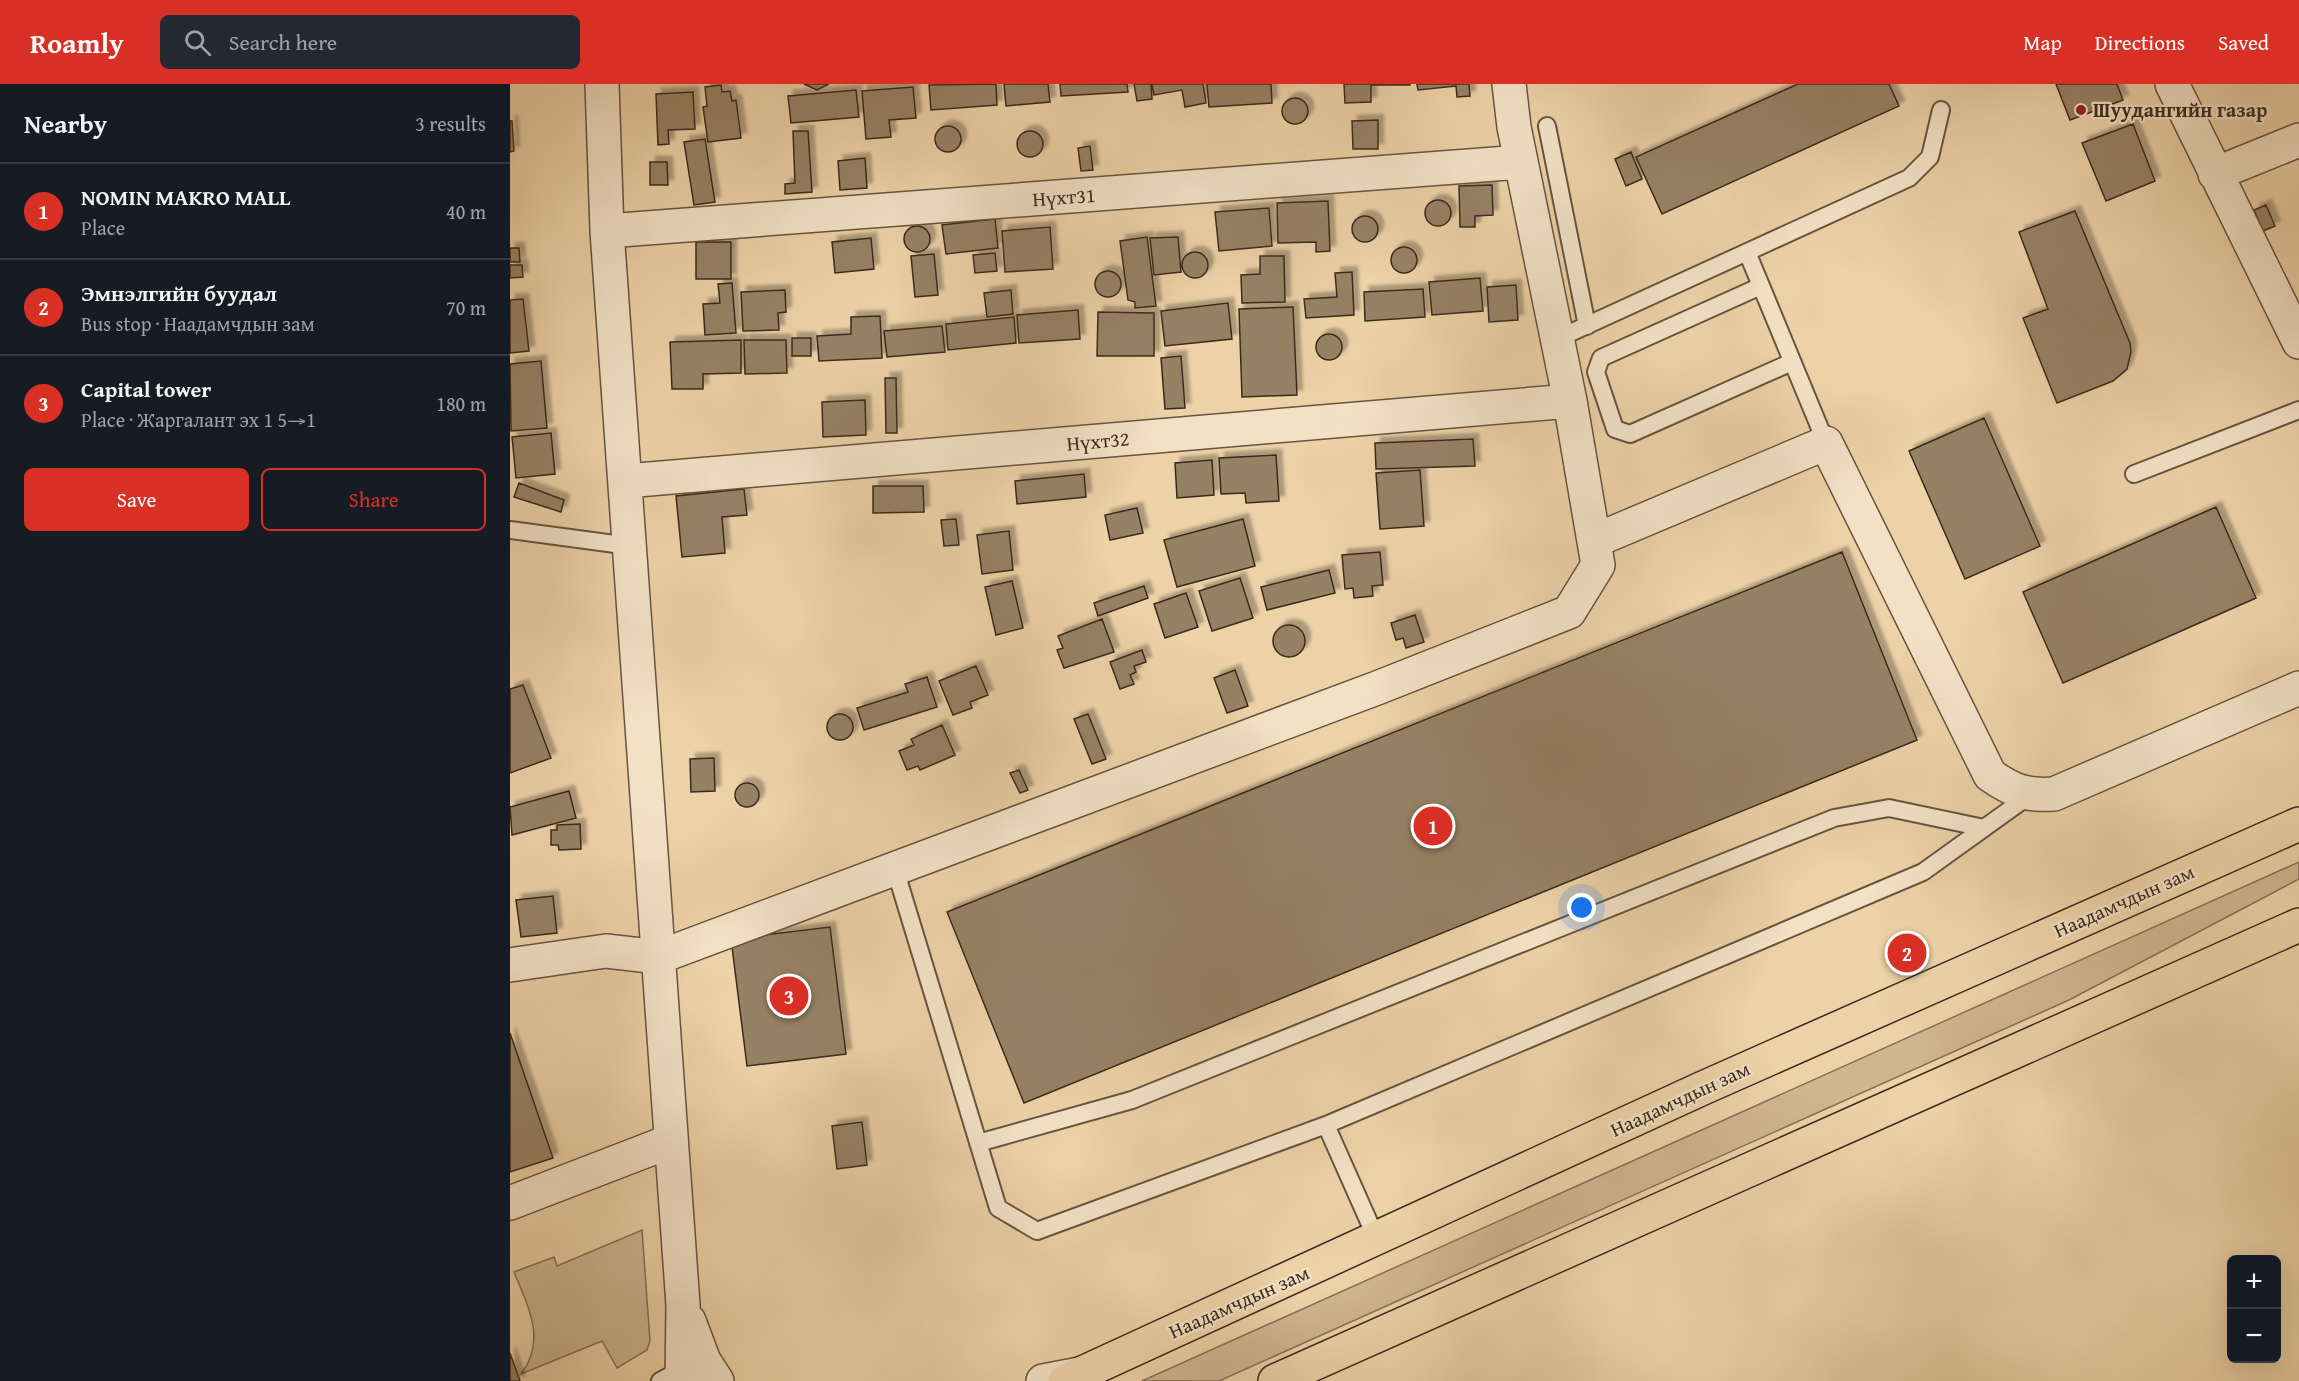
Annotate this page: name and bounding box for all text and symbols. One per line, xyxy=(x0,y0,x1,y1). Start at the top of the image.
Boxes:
search box xyxy=(160,15,580,69)
text: Roamly xyxy=(30,22,124,63)
icon: search xyxy=(181,26,214,59)
text: Search here xyxy=(229,26,337,58)
text: Map xyxy=(2023,27,2062,58)
text: Directions xyxy=(2095,27,2185,58)
text: Saved xyxy=(2218,27,2269,58)
place label: Шуудангийн газар xyxy=(2093,95,2267,124)
marker: Шуудангийн газар xyxy=(2074,103,2088,117)
text: Nearby xyxy=(24,104,107,143)
text: 3 results xyxy=(415,109,486,138)
street label: Нүхт31 xyxy=(1032,180,1096,213)
text: NOMIN MAKRO MALL xyxy=(81,181,291,213)
text: 1 xyxy=(38,197,49,226)
text: 40 m xyxy=(446,197,486,226)
text: Place xyxy=(81,213,125,242)
text: Эмнэлгийн буудал xyxy=(81,277,277,309)
text: 2 xyxy=(38,293,49,322)
text: 70 m xyxy=(446,293,486,322)
text: Bus stop · Наадамчдын зам xyxy=(81,309,315,338)
text: Capital tower xyxy=(81,373,211,405)
text: 3 xyxy=(38,389,49,418)
text: 180 m xyxy=(436,389,486,418)
text: Place · Жаргалант эх 1 5→1 xyxy=(81,405,316,434)
street label: Нүхт32 xyxy=(1065,423,1131,458)
button: Save xyxy=(24,468,249,531)
button: Share xyxy=(261,468,486,531)
pin: 1 xyxy=(1414,804,1452,848)
street label: Наадамчдын зам xyxy=(2049,857,2199,945)
your location xyxy=(1567,893,1596,922)
pin: 2 xyxy=(1888,930,1926,976)
pin: 3 xyxy=(770,974,808,1018)
street label: Наадамчдын зам xyxy=(1605,1053,1754,1144)
map controls xyxy=(2227,1255,2281,1363)
button: + xyxy=(2227,1255,2281,1309)
street label: Наадамчдын зам xyxy=(1164,1258,1314,1346)
button: − xyxy=(2227,1309,2281,1363)

